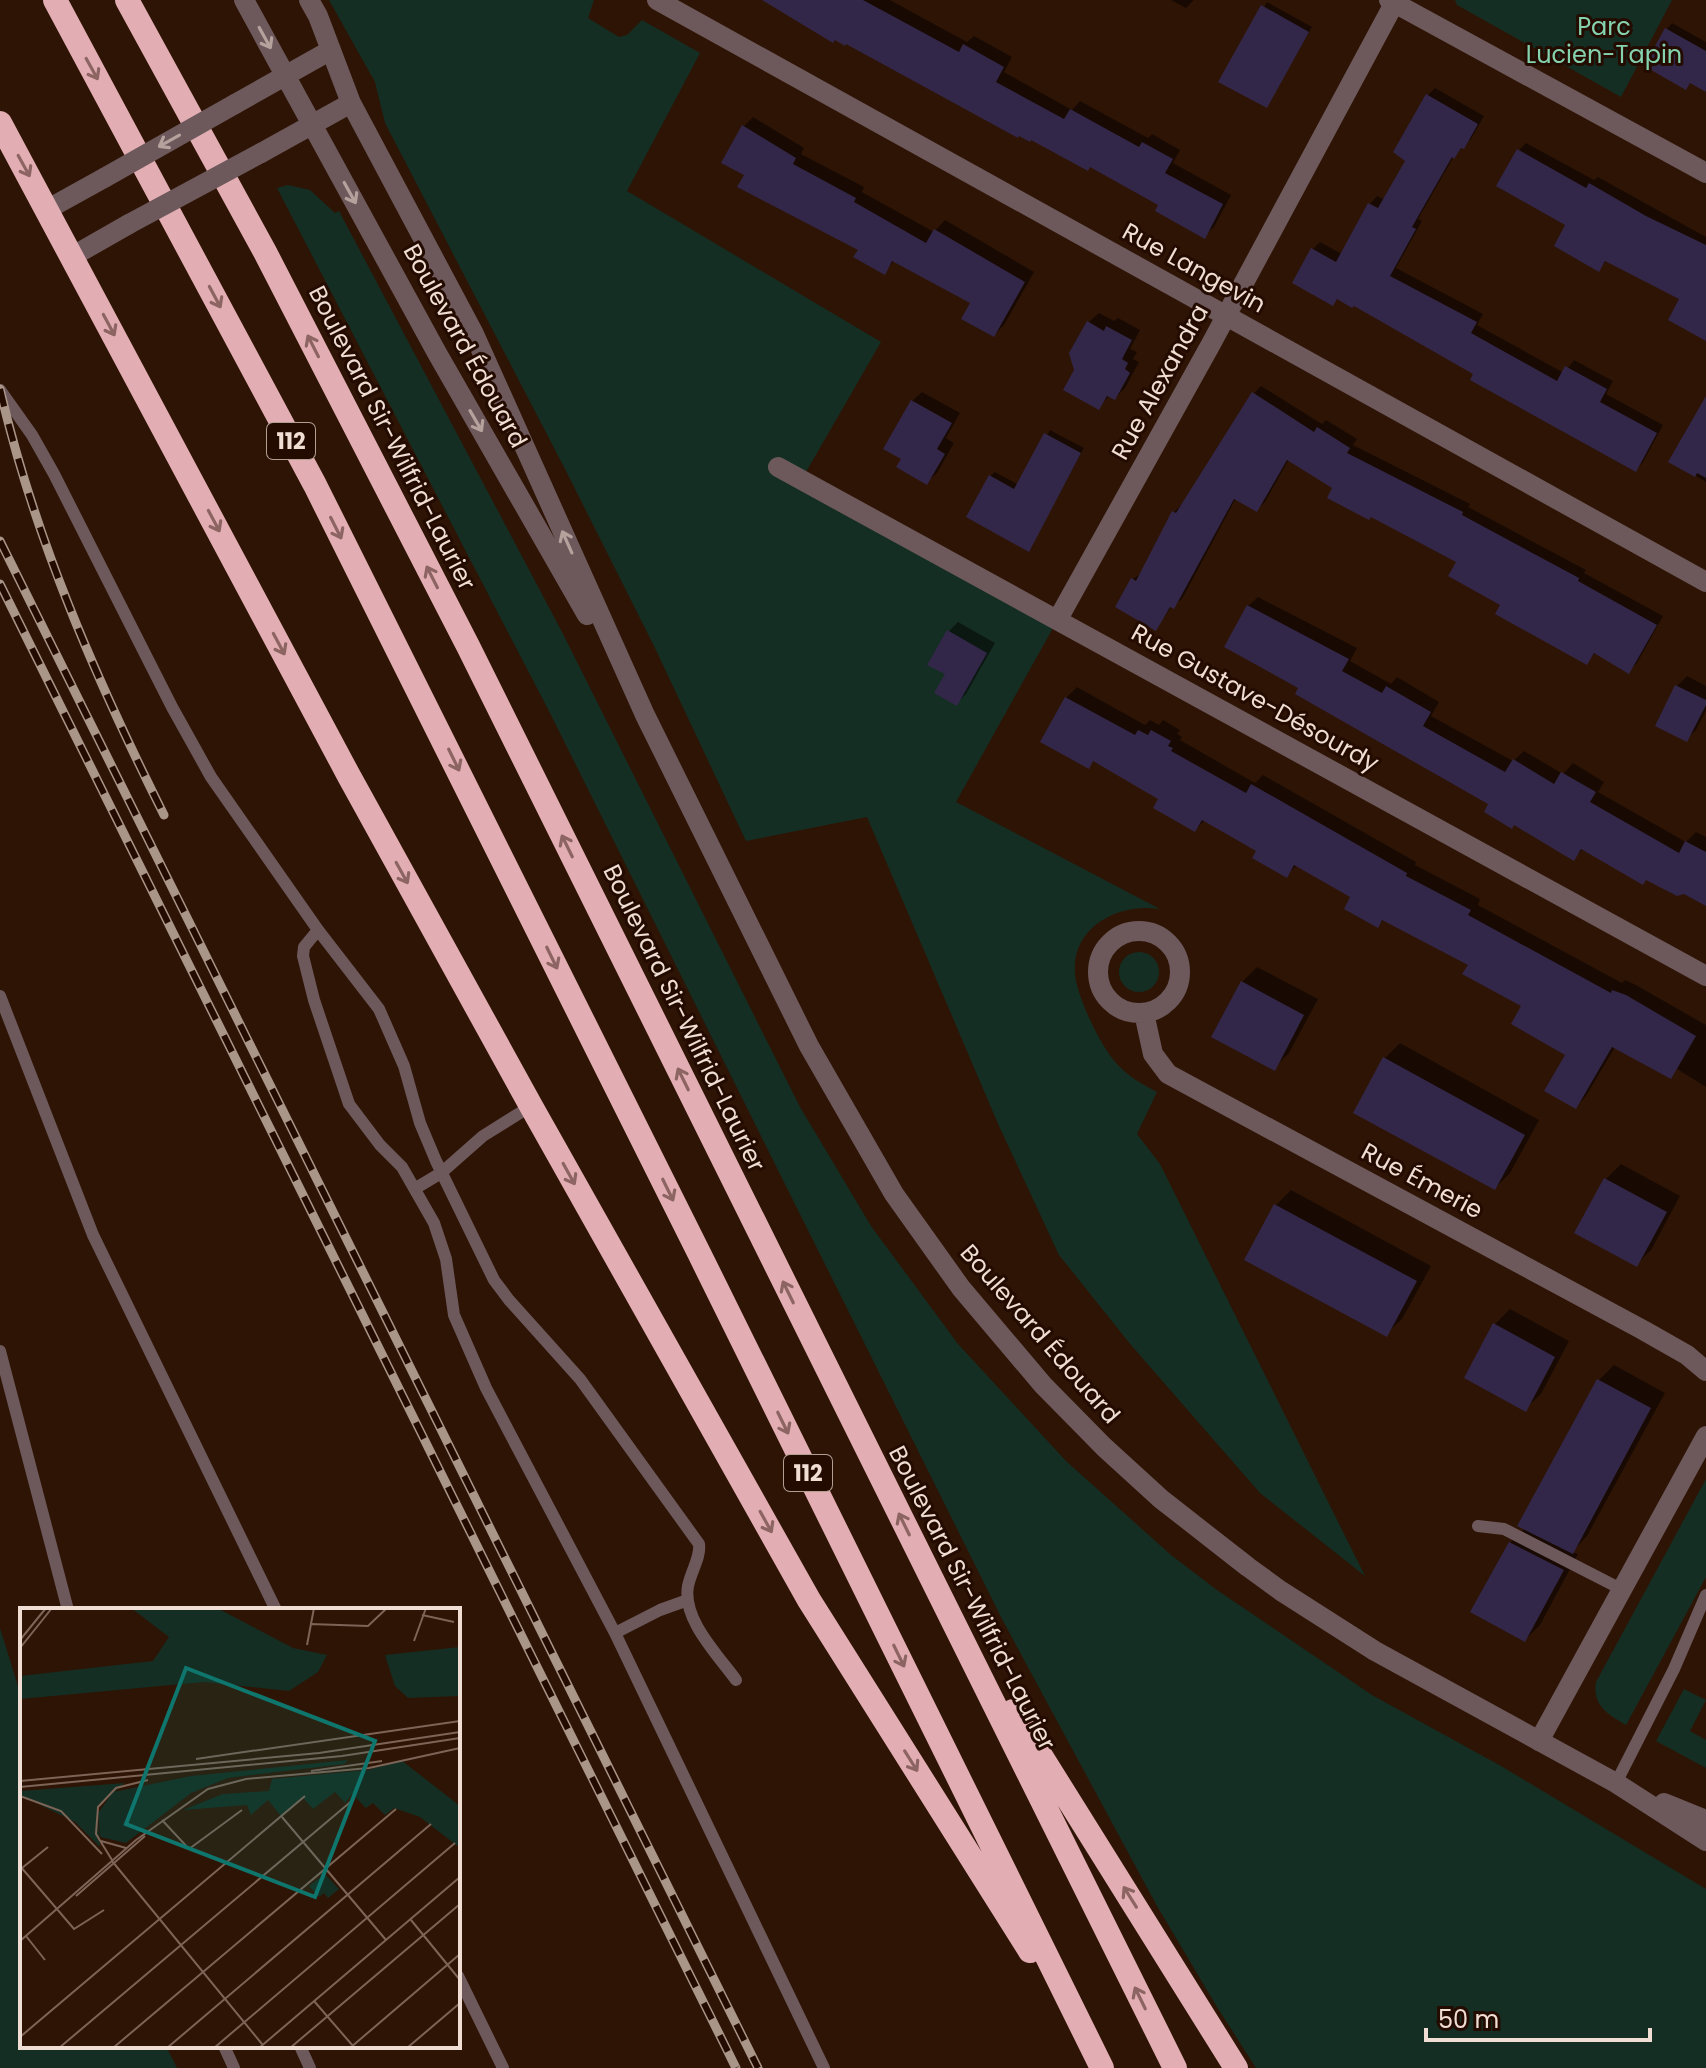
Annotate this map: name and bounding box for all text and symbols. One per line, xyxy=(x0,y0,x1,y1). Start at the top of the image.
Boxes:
park label: Parc Lucien-Tapin xyxy=(1526,10,1682,71)
one-way arrow xyxy=(258,26,274,49)
one-way arrow xyxy=(85,56,100,80)
one-way arrow xyxy=(158,134,182,149)
one-way arrow xyxy=(16,154,32,177)
one-way arrow xyxy=(343,181,359,205)
street label: Rue Langevin xyxy=(1117,215,1272,321)
street label: Boulevard Édouard xyxy=(396,238,535,454)
street label: Boulevard Sir-Wilfrid-Laurier xyxy=(301,280,484,596)
one-way arrow xyxy=(208,285,224,309)
street label: Rue Alexandra xyxy=(1103,298,1216,465)
one-way arrow xyxy=(102,313,118,336)
one-way arrow xyxy=(305,334,321,358)
one-way arrow xyxy=(468,409,484,432)
road number: 112 xyxy=(267,423,315,459)
one-way arrow xyxy=(206,509,222,533)
one-way arrow xyxy=(329,515,345,539)
one-way arrow xyxy=(559,530,574,554)
one-way arrow xyxy=(424,565,440,589)
street label: Rue Gustave-Désourdy xyxy=(1126,616,1385,780)
one-way arrow xyxy=(272,632,287,656)
one-way arrow xyxy=(446,747,462,771)
one-way arrow xyxy=(559,835,574,859)
street label: Boulevard Sir-Wilfrid-Laurier xyxy=(596,859,773,1177)
one-way arrow xyxy=(395,861,411,885)
one-way arrow xyxy=(545,945,560,969)
one-way arrow xyxy=(675,1068,690,1092)
street label: Rue Émerie xyxy=(1356,1135,1489,1226)
one-way arrow xyxy=(561,1162,577,1185)
one-way arrow xyxy=(661,1178,676,1202)
street label: Boulevard Édouard xyxy=(953,1237,1128,1431)
one-way arrow xyxy=(780,1280,796,1304)
one-way arrow xyxy=(776,1411,791,1435)
street label: Boulevard Sir-Wilfrid-Laurier xyxy=(881,1440,1064,1756)
road number: 112 xyxy=(784,1455,832,1491)
one-way arrow xyxy=(758,1510,774,1533)
one-way arrow xyxy=(896,1513,911,1537)
inset map xyxy=(20,1608,460,2048)
one-way arrow xyxy=(892,1644,907,1668)
one-way arrow xyxy=(903,1749,919,1772)
one-way arrow xyxy=(1121,1886,1137,1909)
one-way arrow xyxy=(1132,1987,1147,2011)
scale bar xyxy=(1426,1992,1650,2042)
text: 50 m xyxy=(1438,2003,1499,2036)

